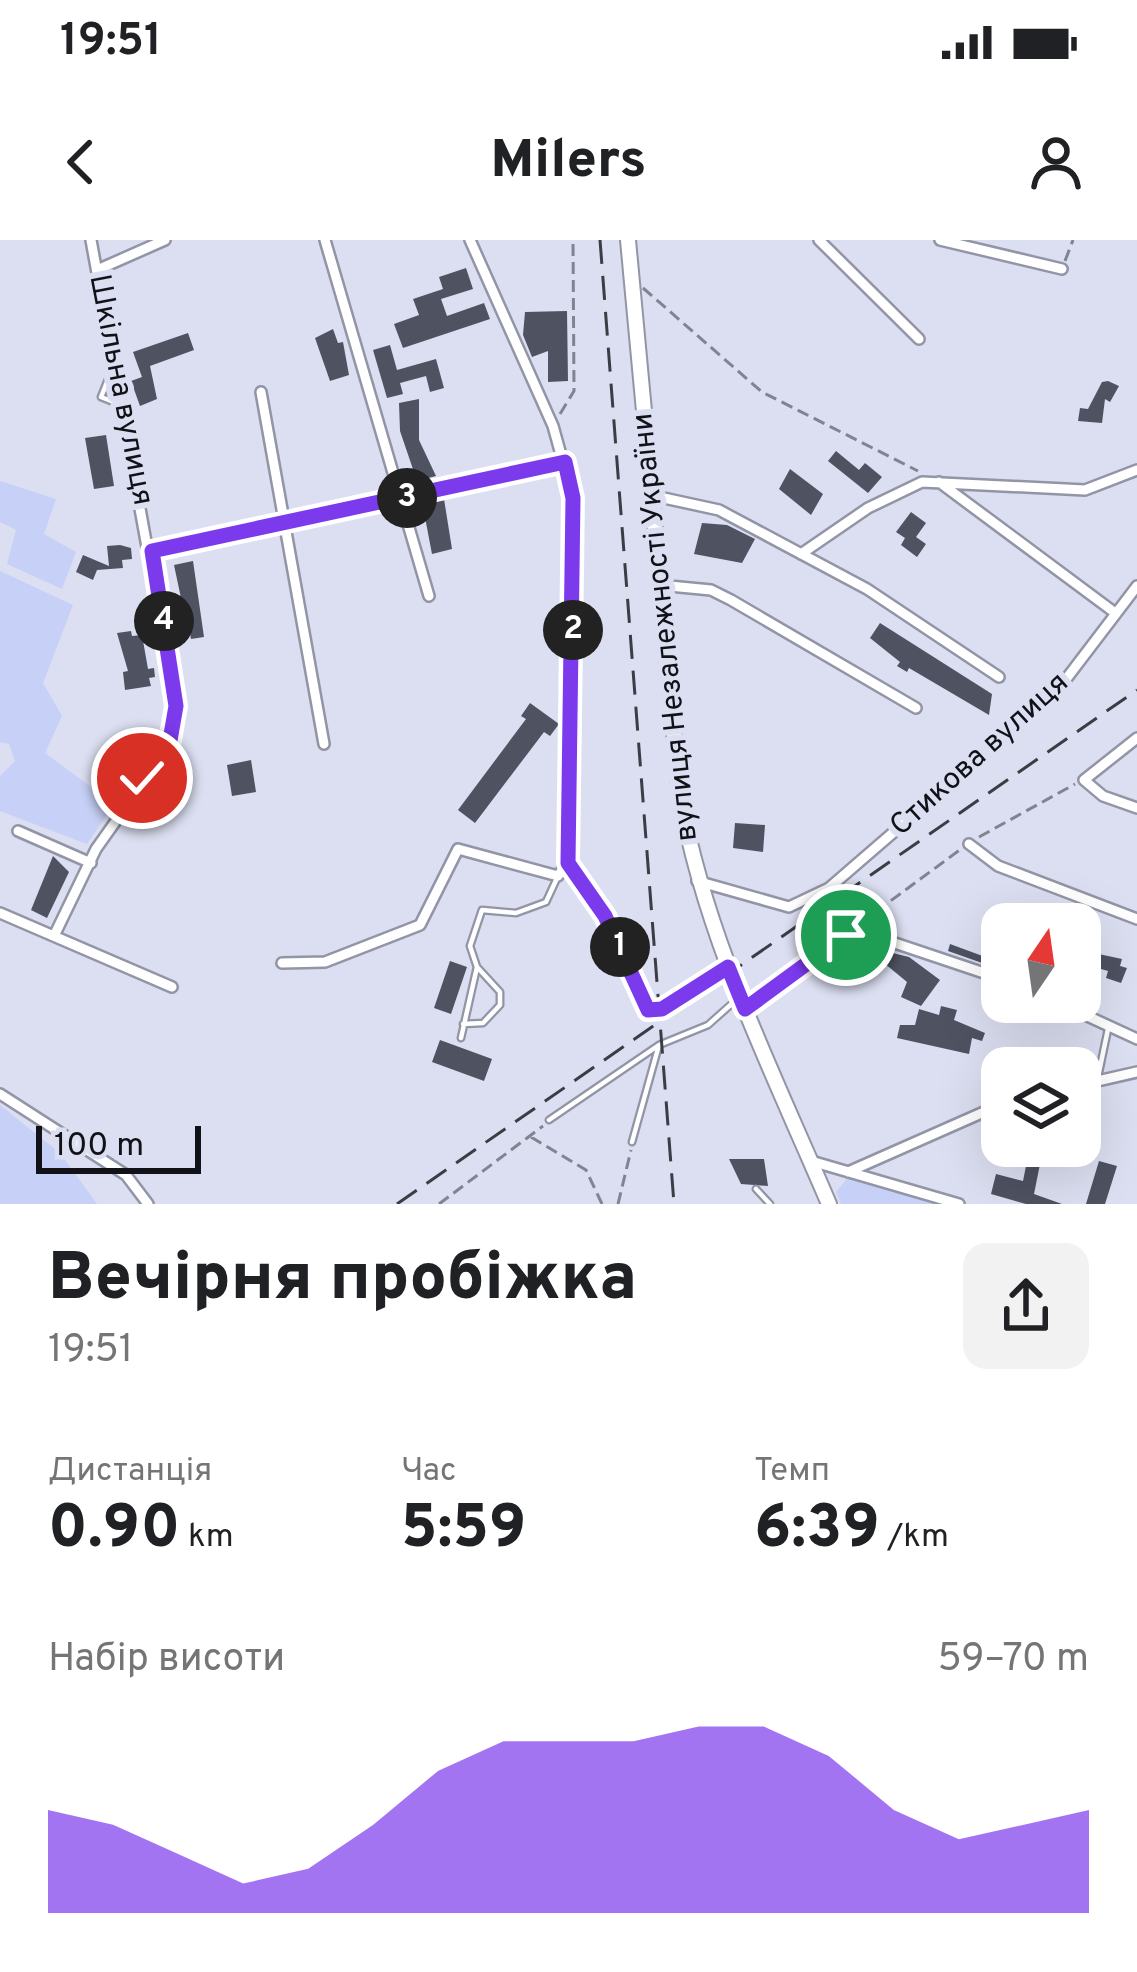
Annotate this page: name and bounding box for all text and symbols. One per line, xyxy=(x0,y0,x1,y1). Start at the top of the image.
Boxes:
text: 19:51 xyxy=(60,14,162,71)
text: Milers xyxy=(491,128,646,197)
icon: back xyxy=(48,129,114,195)
icon: person xyxy=(1023,129,1089,195)
street label: Шкільна вулиця xyxy=(79,271,161,509)
street label: вулиця Незалежності України xyxy=(625,411,707,843)
pin: 3 xyxy=(377,468,437,528)
text: 3 xyxy=(397,477,417,519)
pin: 4 xyxy=(134,591,194,651)
text: 4 xyxy=(153,600,175,642)
pin: 2 xyxy=(543,600,603,660)
text: 2 xyxy=(563,609,583,651)
street label: Стикова вулиця xyxy=(883,665,1077,845)
pin xyxy=(91,727,193,829)
icon: check xyxy=(109,745,175,811)
pin xyxy=(795,884,897,986)
icon: arrive xyxy=(813,902,879,968)
north arrow xyxy=(981,903,1101,1023)
map controls xyxy=(981,903,1101,1167)
pin: 1 xyxy=(590,917,650,977)
text: 1 xyxy=(613,926,627,968)
button: layers xyxy=(981,1047,1101,1167)
scale bar xyxy=(36,1120,201,1173)
text: 100 m xyxy=(54,1126,144,1168)
text: Вечірня пробіжка xyxy=(48,1240,637,1323)
button: share xyxy=(963,1243,1089,1369)
text: 19:51 xyxy=(48,1327,133,1376)
text: Дистанція xyxy=(48,1451,212,1493)
text: Час xyxy=(401,1451,457,1493)
text: Темп xyxy=(754,1451,830,1493)
text: 0.90 xyxy=(48,1493,180,1569)
text: 5:59 xyxy=(401,1493,526,1569)
text: 6:39 xyxy=(754,1493,880,1569)
text: km xyxy=(180,1517,234,1559)
text: /km xyxy=(880,1517,949,1559)
text: Набір висоти xyxy=(48,1636,285,1685)
text: 59–70 m xyxy=(938,1636,1089,1685)

